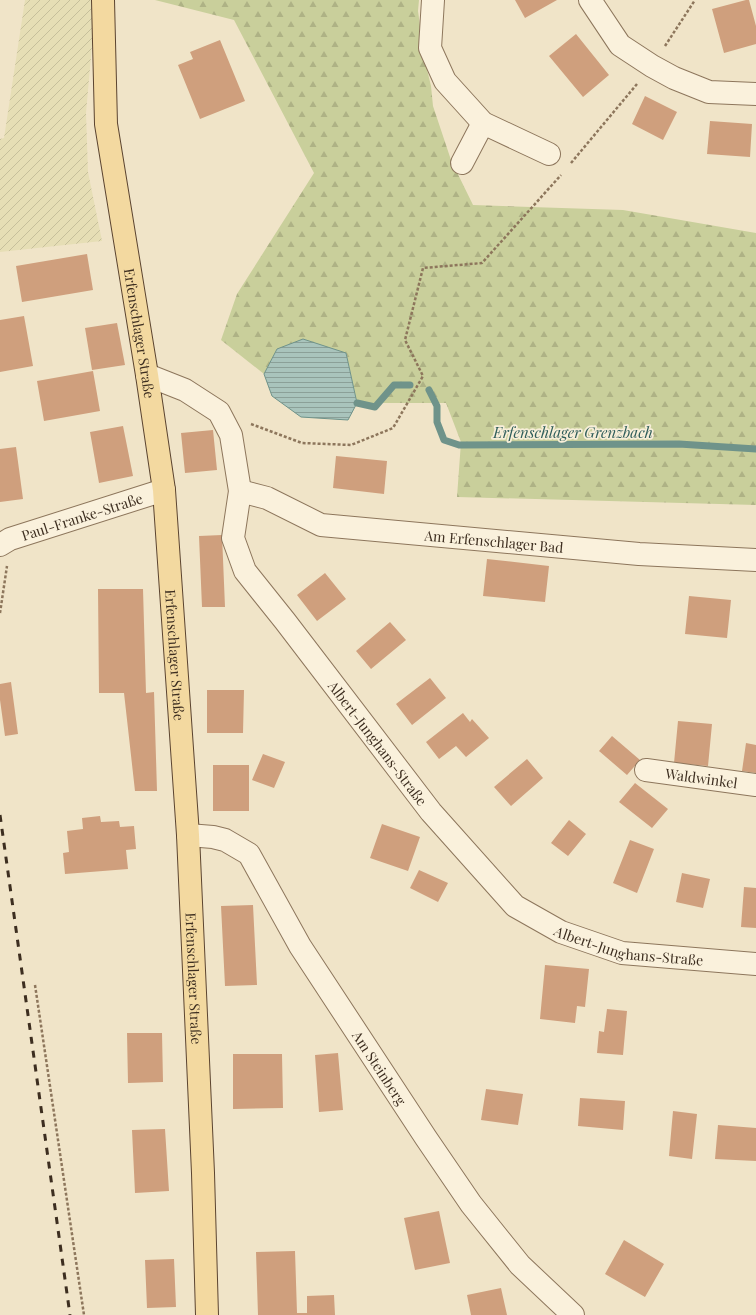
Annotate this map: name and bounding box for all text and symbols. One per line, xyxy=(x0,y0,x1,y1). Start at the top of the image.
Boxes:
street label: Erfenschlager Straße xyxy=(120,267,160,400)
water label: Erfenschlager Grenzbach xyxy=(492,422,653,442)
street label: Paul-Franke-Straße xyxy=(19,488,145,544)
street label: Am Erfenschlager Bad xyxy=(423,525,564,557)
street label: Erfenschlager Straße xyxy=(161,589,190,721)
street label: Albert-Junghans-Straße xyxy=(324,676,432,809)
street label: Waldwinkel xyxy=(663,763,739,792)
street label: Erfenschlager Straße xyxy=(182,912,207,1045)
street label: Albert-Junghans-Straße xyxy=(550,920,704,969)
street label: Am Steinberg xyxy=(348,1026,412,1109)

